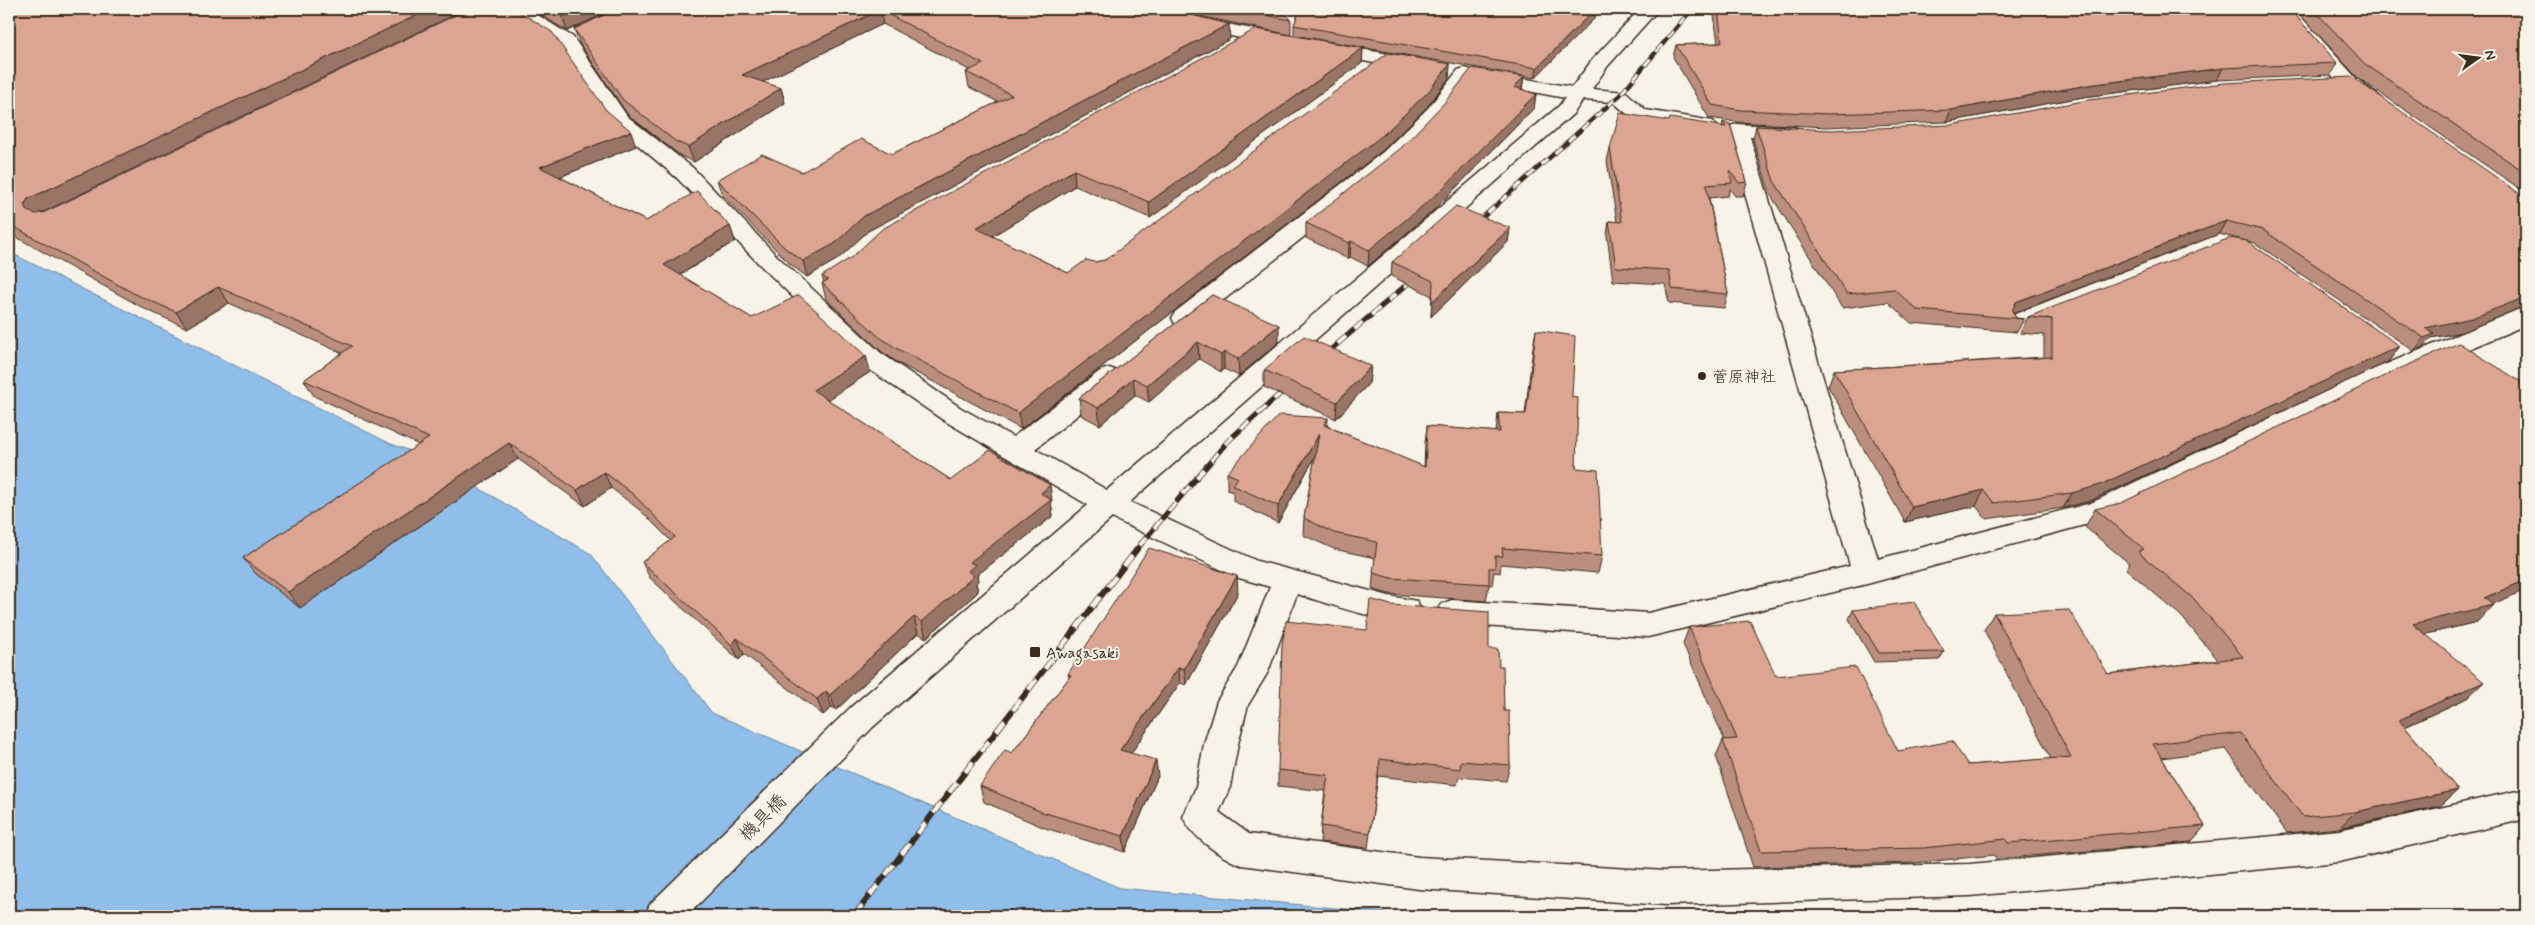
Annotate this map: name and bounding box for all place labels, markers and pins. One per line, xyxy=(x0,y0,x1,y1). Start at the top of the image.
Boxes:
place label: 菅原神社 xyxy=(1712,367,1776,388)
marker: 菅原神社 xyxy=(1696,370,1708,382)
place label: Awagasaki xyxy=(1046,643,1119,665)
marker: Awagasaki xyxy=(1028,645,1042,659)

